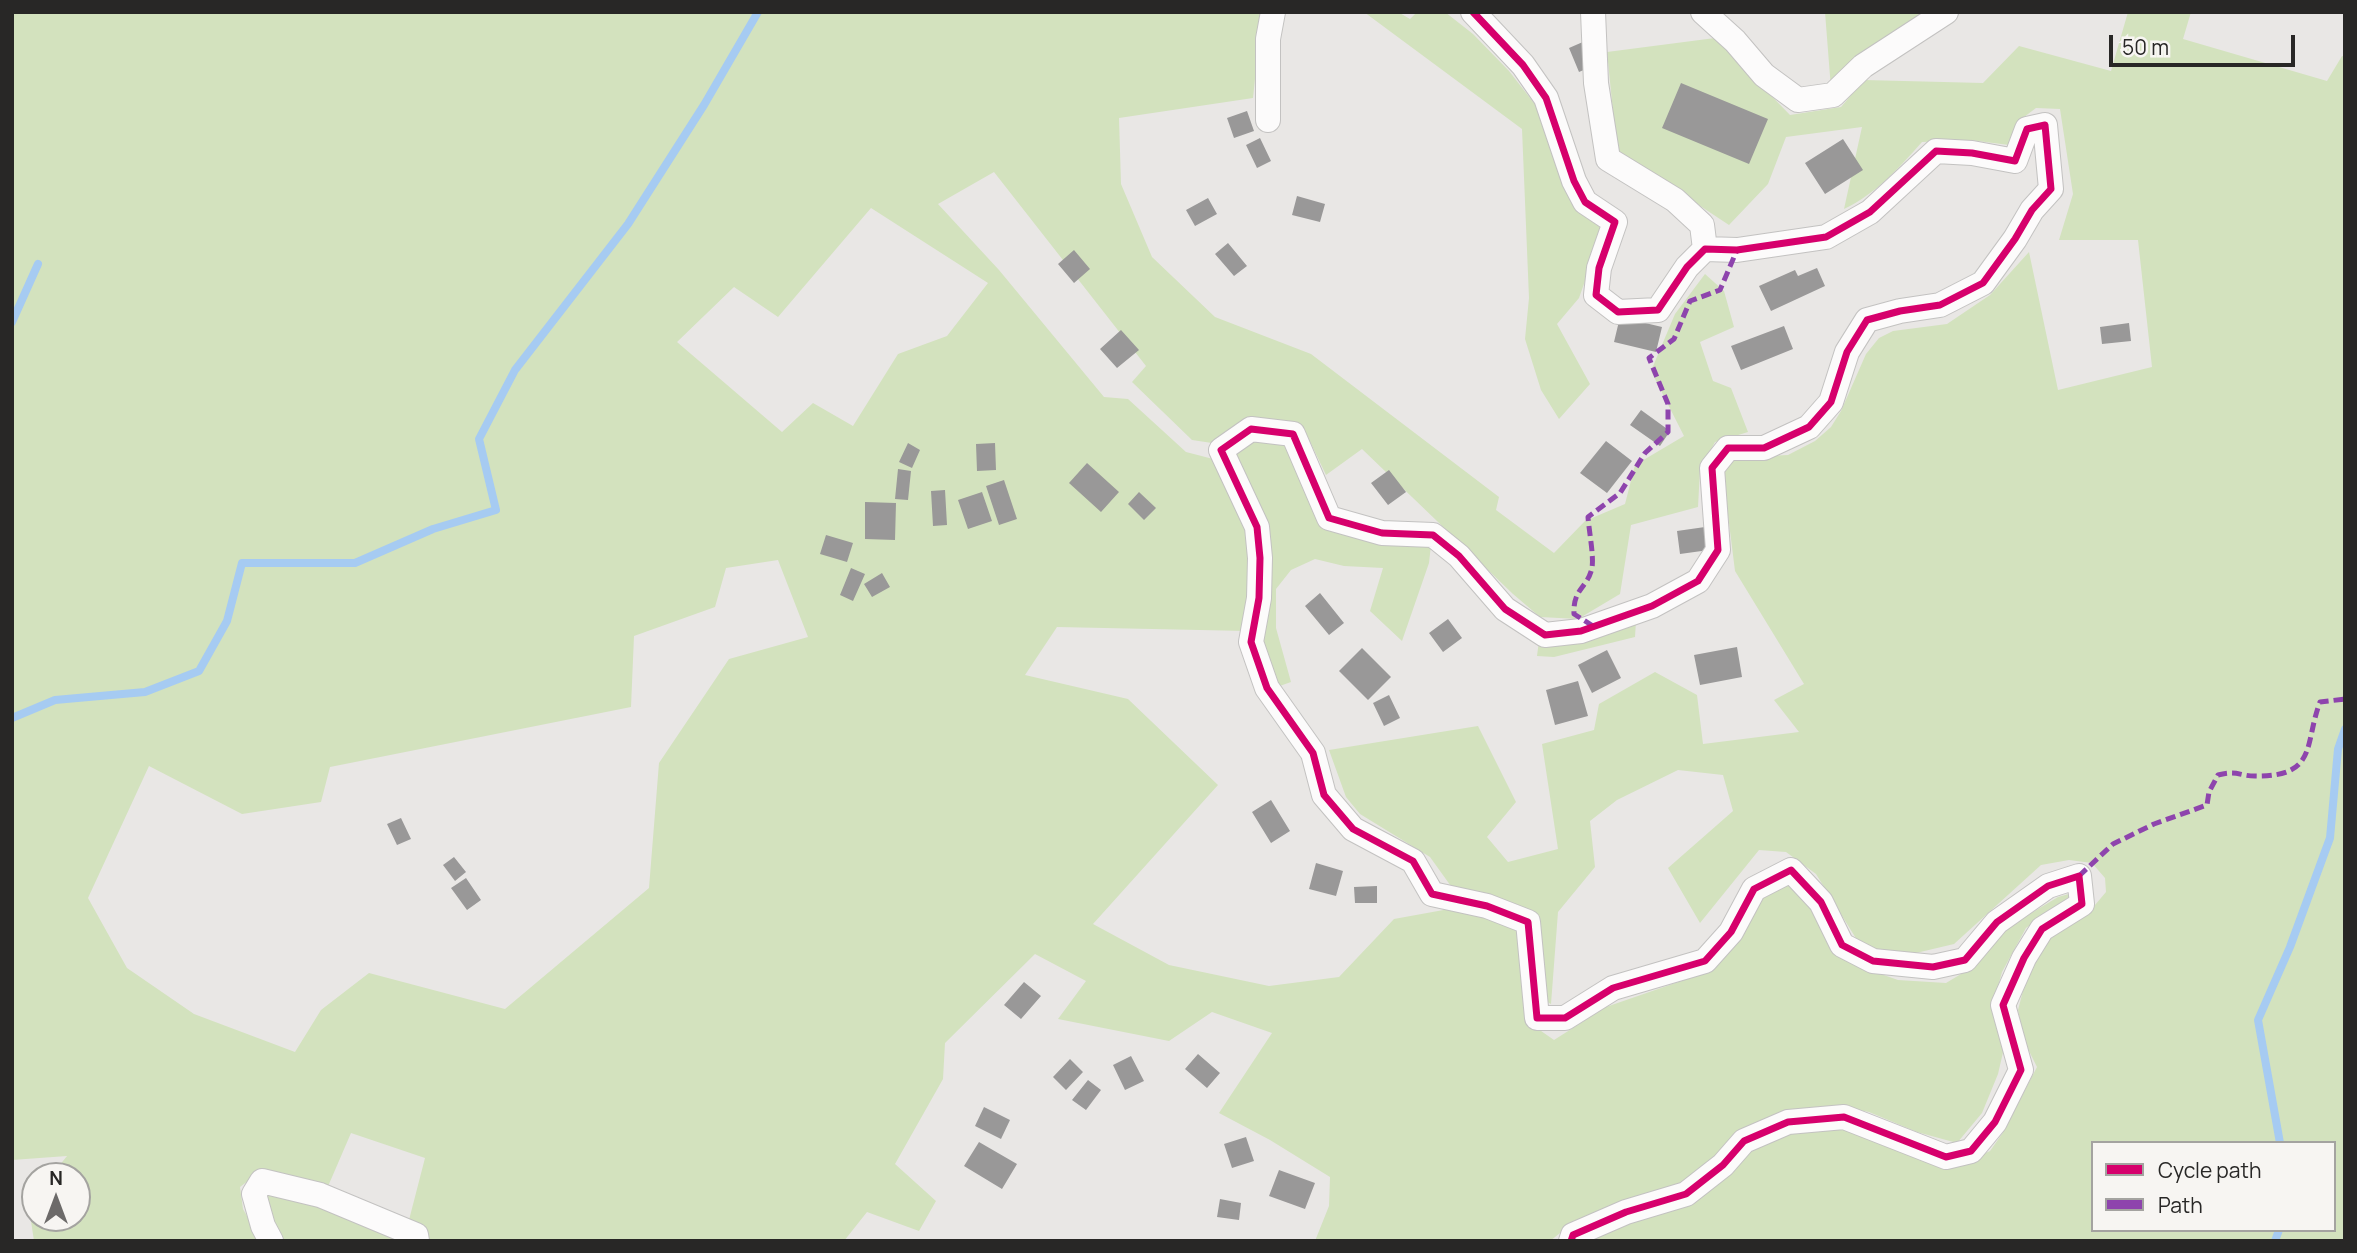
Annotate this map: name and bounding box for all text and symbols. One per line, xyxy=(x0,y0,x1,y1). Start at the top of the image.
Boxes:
scale bar xyxy=(2112,21,2298,65)
text: 50 m xyxy=(2122,33,2169,61)
legend xyxy=(2091,1141,2336,1232)
text: Cycle path xyxy=(2158,1156,2261,1184)
north arrow xyxy=(21,1162,91,1232)
text: N xyxy=(49,1165,63,1191)
text: Path xyxy=(2158,1191,2203,1219)

